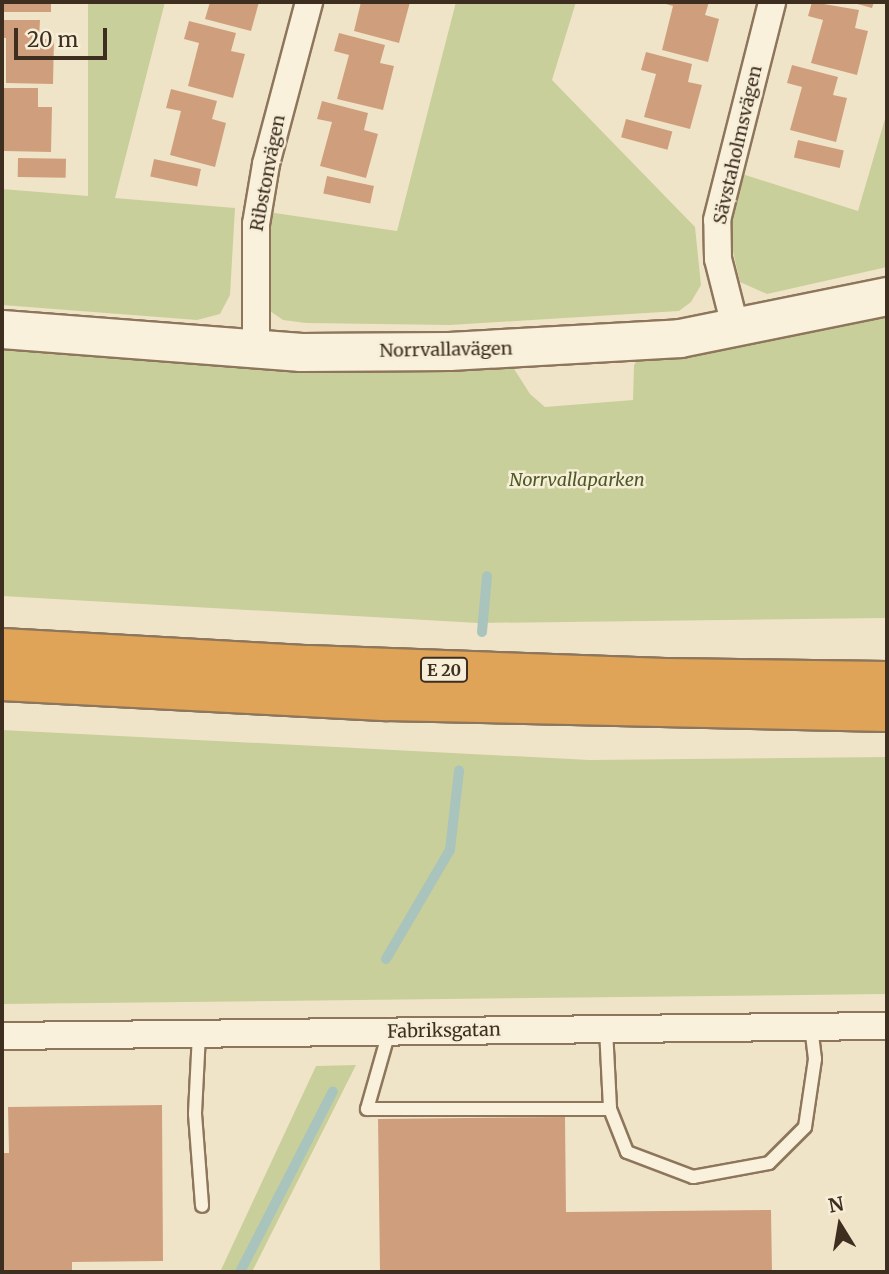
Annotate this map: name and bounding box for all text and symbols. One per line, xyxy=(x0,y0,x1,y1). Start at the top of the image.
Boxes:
scale bar xyxy=(18,14,110,58)
text: 20 m xyxy=(27,26,78,53)
street label: Sävstaholmsvägen xyxy=(709,63,767,227)
street label: Ribstonvägen xyxy=(246,113,290,233)
street label: Norrvallavägen xyxy=(379,338,513,362)
park label: Norrvallaparken xyxy=(509,469,645,491)
road number: E 20 xyxy=(420,657,468,682)
street label: Fabriksgatan xyxy=(387,1019,501,1043)
north arrow xyxy=(805,1190,875,1260)
text: N xyxy=(826,1191,846,1218)

